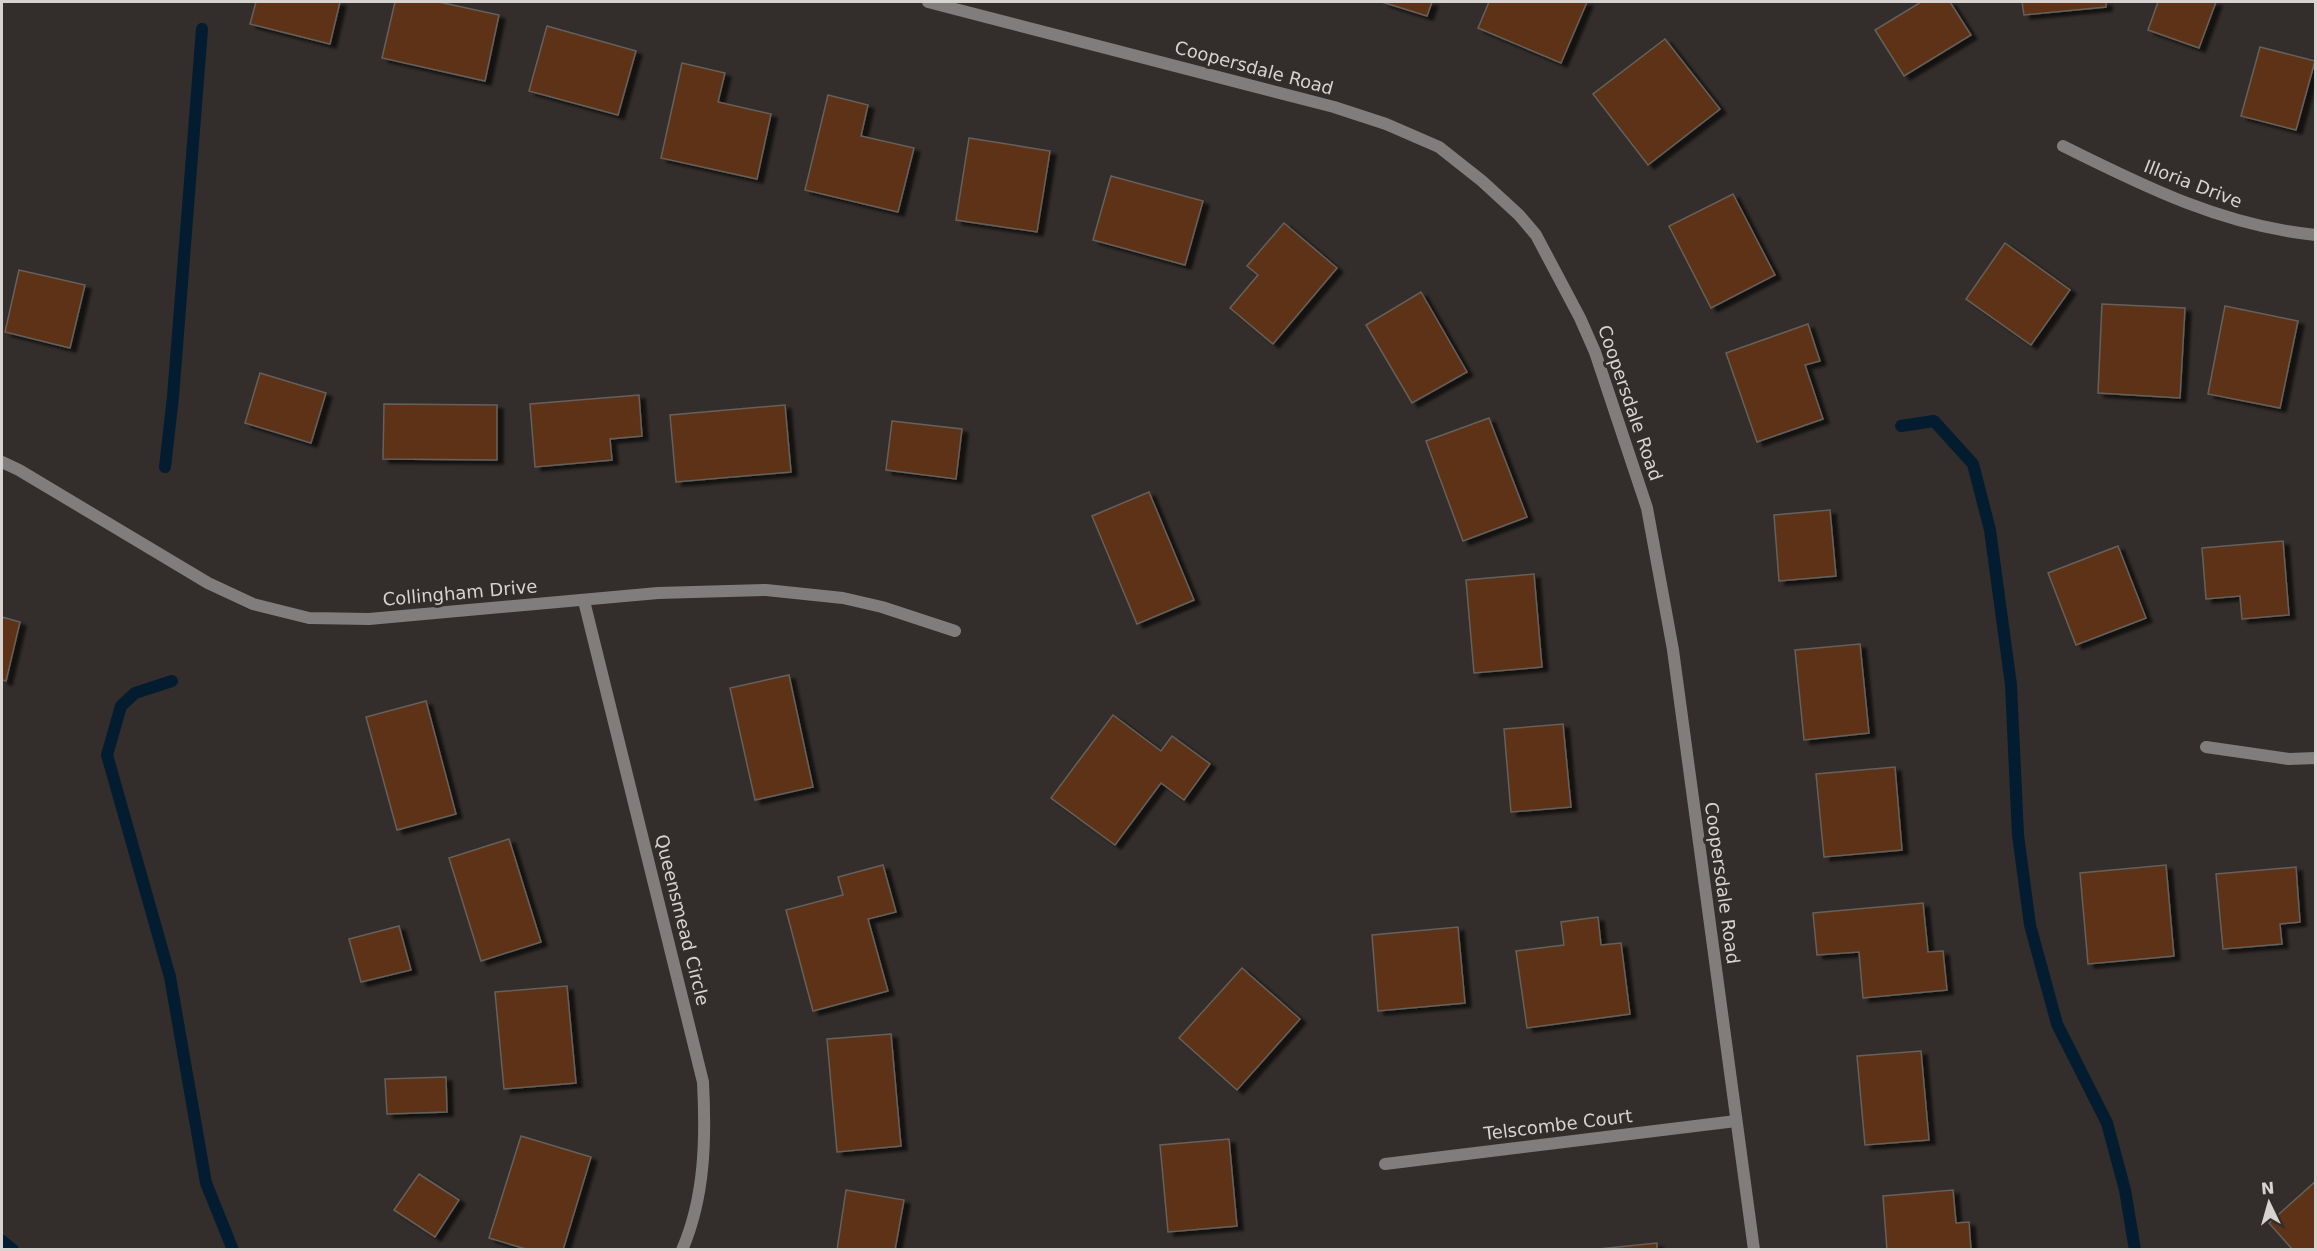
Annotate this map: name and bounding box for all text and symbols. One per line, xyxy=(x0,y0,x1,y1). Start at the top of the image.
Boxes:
street label: Coopersdale Road xyxy=(1173,36,1336,99)
street label: Illoria Drive xyxy=(2141,155,2245,212)
street label: Coopersdale Road xyxy=(1594,322,1667,483)
street label: Collingham Drive xyxy=(382,575,538,610)
street label: Coopersdale Road xyxy=(1701,801,1744,965)
street label: Queensmead Circle xyxy=(651,832,714,1008)
street label: Telscombe Court xyxy=(1481,1105,1633,1144)
north arrow xyxy=(2239,1173,2299,1233)
text: N xyxy=(2260,1179,2275,1199)

